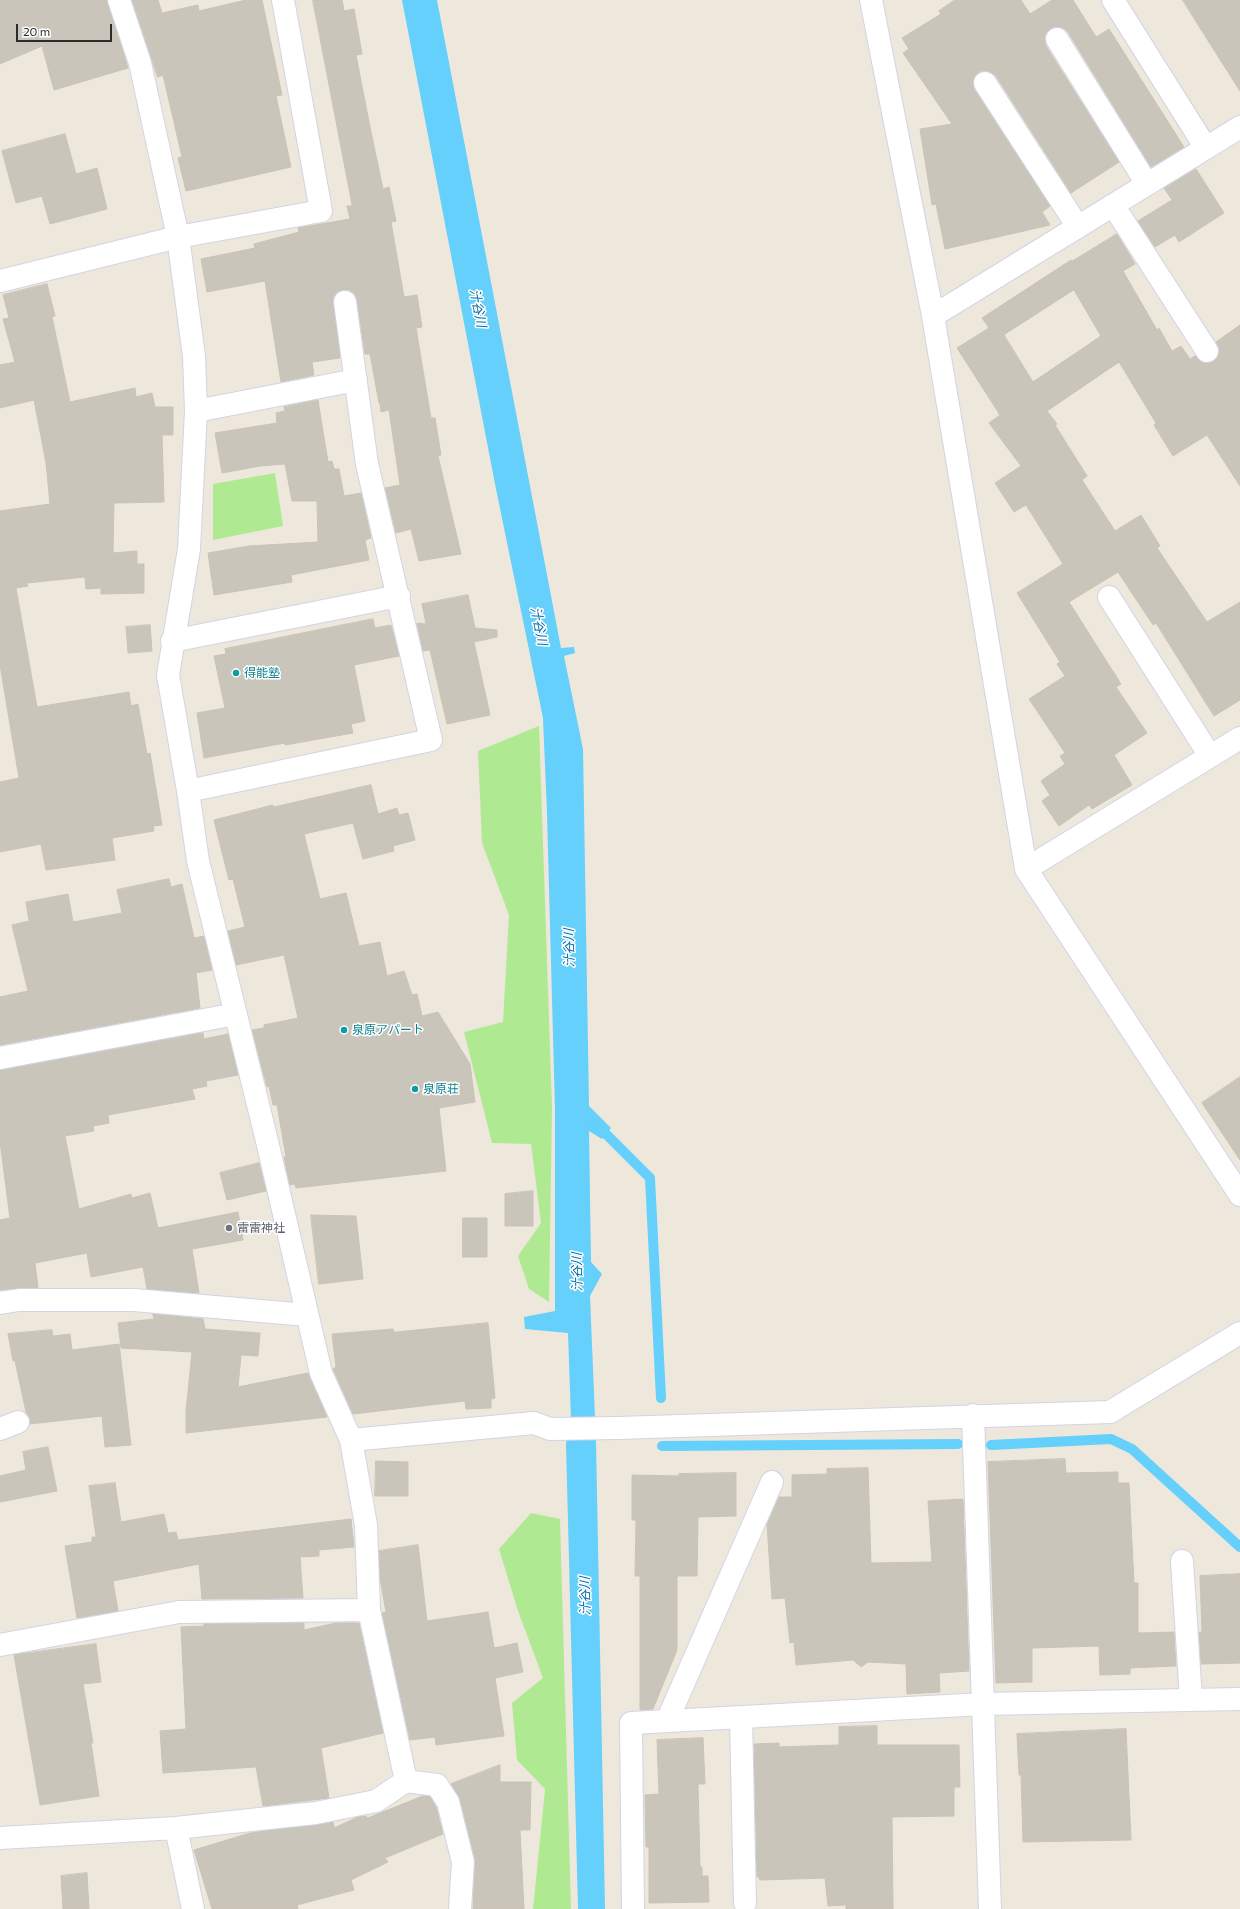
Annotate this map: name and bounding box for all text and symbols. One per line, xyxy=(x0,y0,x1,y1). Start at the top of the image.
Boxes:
scale bar xyxy=(18,16,114,42)
text: 20 m xyxy=(23,24,50,38)
water label: 汁谷川 xyxy=(467,287,489,329)
water label: 汁谷川 xyxy=(528,605,550,647)
place label: 得能塾 xyxy=(244,666,280,680)
marker: 得能塾 xyxy=(231,668,241,678)
water label: 汁谷川 xyxy=(561,928,577,968)
place label: 泉原アパート xyxy=(352,1023,424,1037)
marker: 泉原アパート xyxy=(339,1025,349,1035)
place label: 泉原荘 xyxy=(423,1082,459,1096)
marker: 泉原荘 xyxy=(410,1084,420,1094)
place label: 雷雷神社 xyxy=(237,1221,285,1235)
marker: 雷雷神社 xyxy=(224,1223,234,1233)
water label: 汁谷川 xyxy=(569,1252,585,1292)
water label: 汁谷川 xyxy=(577,1576,593,1616)

